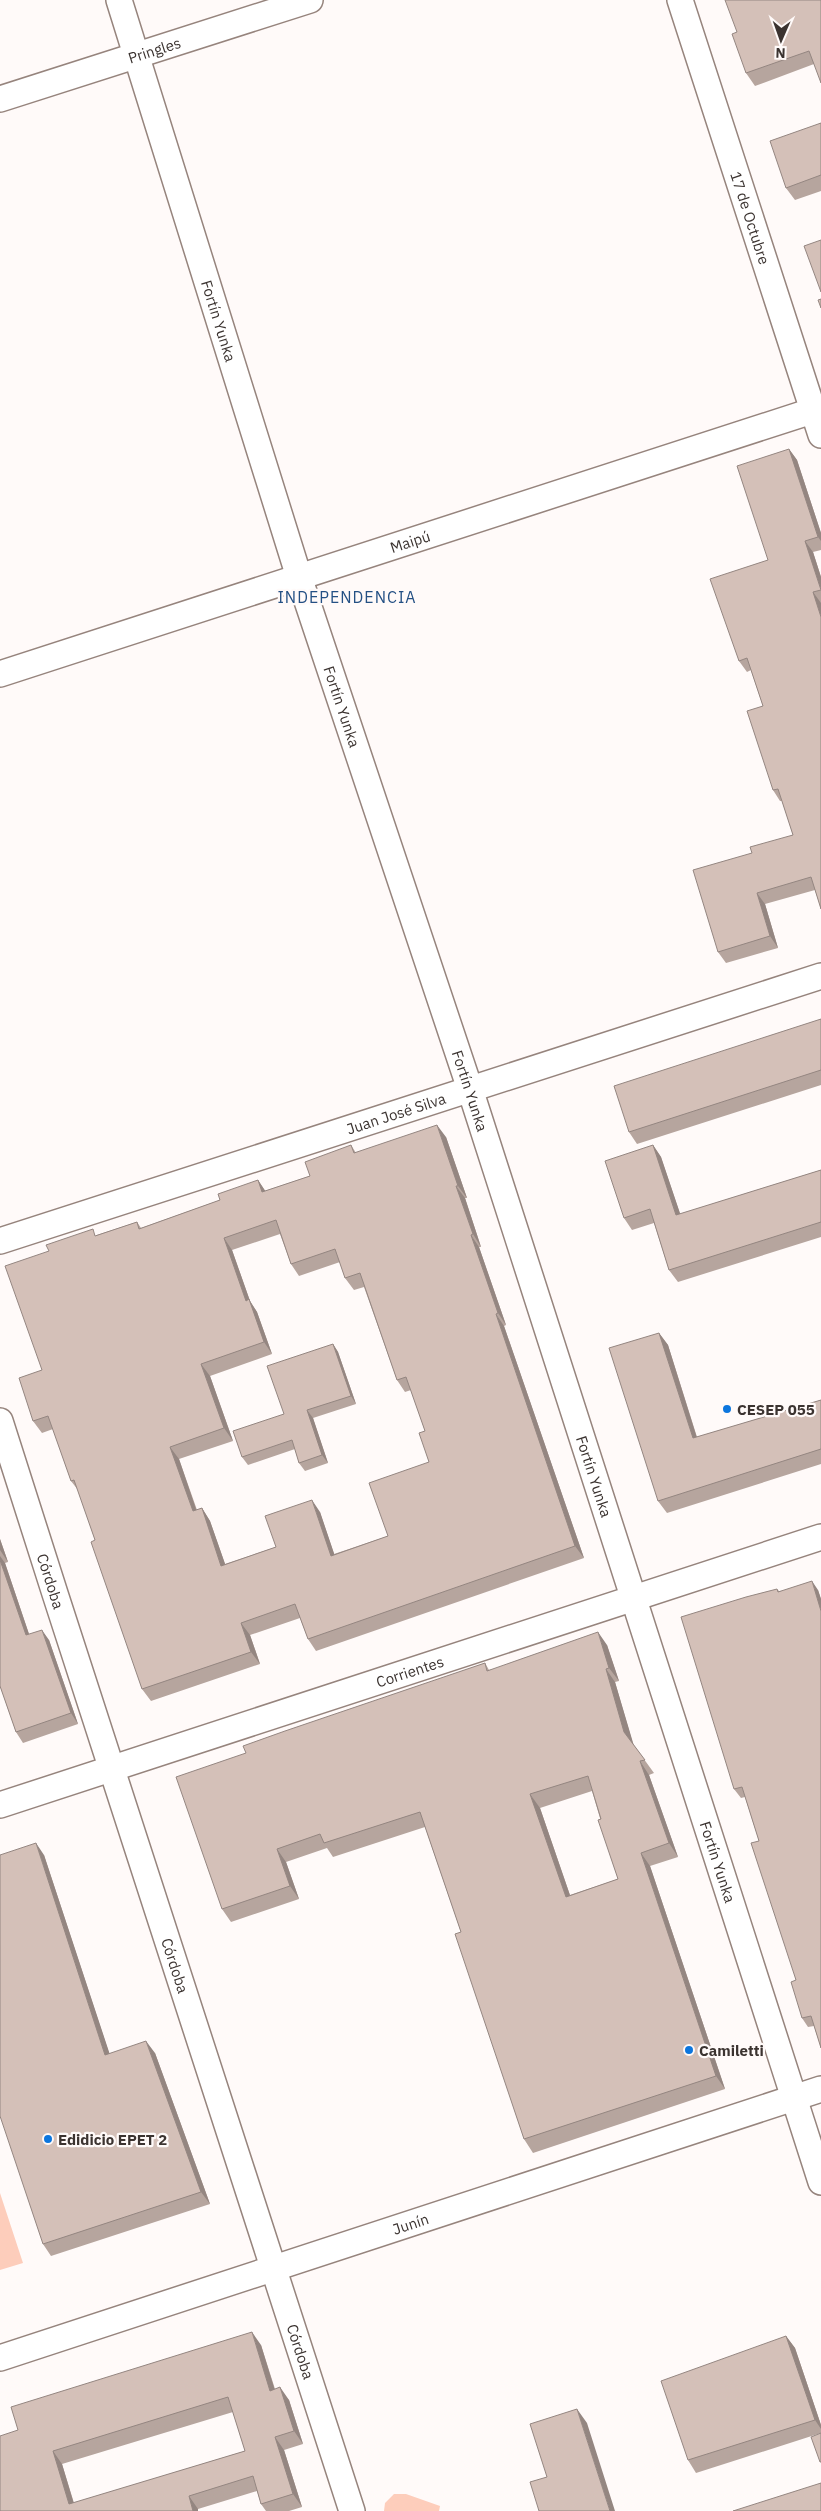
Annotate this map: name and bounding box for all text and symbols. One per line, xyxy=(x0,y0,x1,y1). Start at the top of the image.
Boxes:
north arrow xyxy=(756,15,806,65)
street label: Pringles xyxy=(126,32,183,67)
text: N xyxy=(775,44,786,62)
street label: 17 de Octubre xyxy=(727,169,775,267)
street label: Fortín Yunka xyxy=(197,278,241,364)
street label: Maipú xyxy=(387,526,433,557)
district label: INDEPENDENCIA xyxy=(277,587,417,607)
street label: Fortín Yunka xyxy=(320,663,365,750)
street label: Fortín Yunka xyxy=(448,1048,493,1134)
street label: Juan José Silva xyxy=(344,1088,448,1138)
place label: CESEP 055 xyxy=(737,1400,815,1419)
marker: CESEP 055 xyxy=(721,1403,733,1415)
street label: Fortín Yunka xyxy=(572,1433,616,1519)
street label: Córdoba xyxy=(33,1551,69,1611)
street label: Corrientes xyxy=(373,1651,446,1691)
street label: Fortín Yunka xyxy=(696,1819,740,1905)
street label: Córdoba xyxy=(158,1935,193,1995)
place label: Camiletti xyxy=(699,2041,764,2060)
marker: Camiletti xyxy=(683,2044,695,2056)
place label: Edidicio EPET 2 xyxy=(58,2130,167,2149)
marker: Edidicio EPET 2 xyxy=(42,2133,54,2145)
street label: Junín xyxy=(390,2209,431,2238)
street label: Córdoba xyxy=(283,2322,319,2382)

